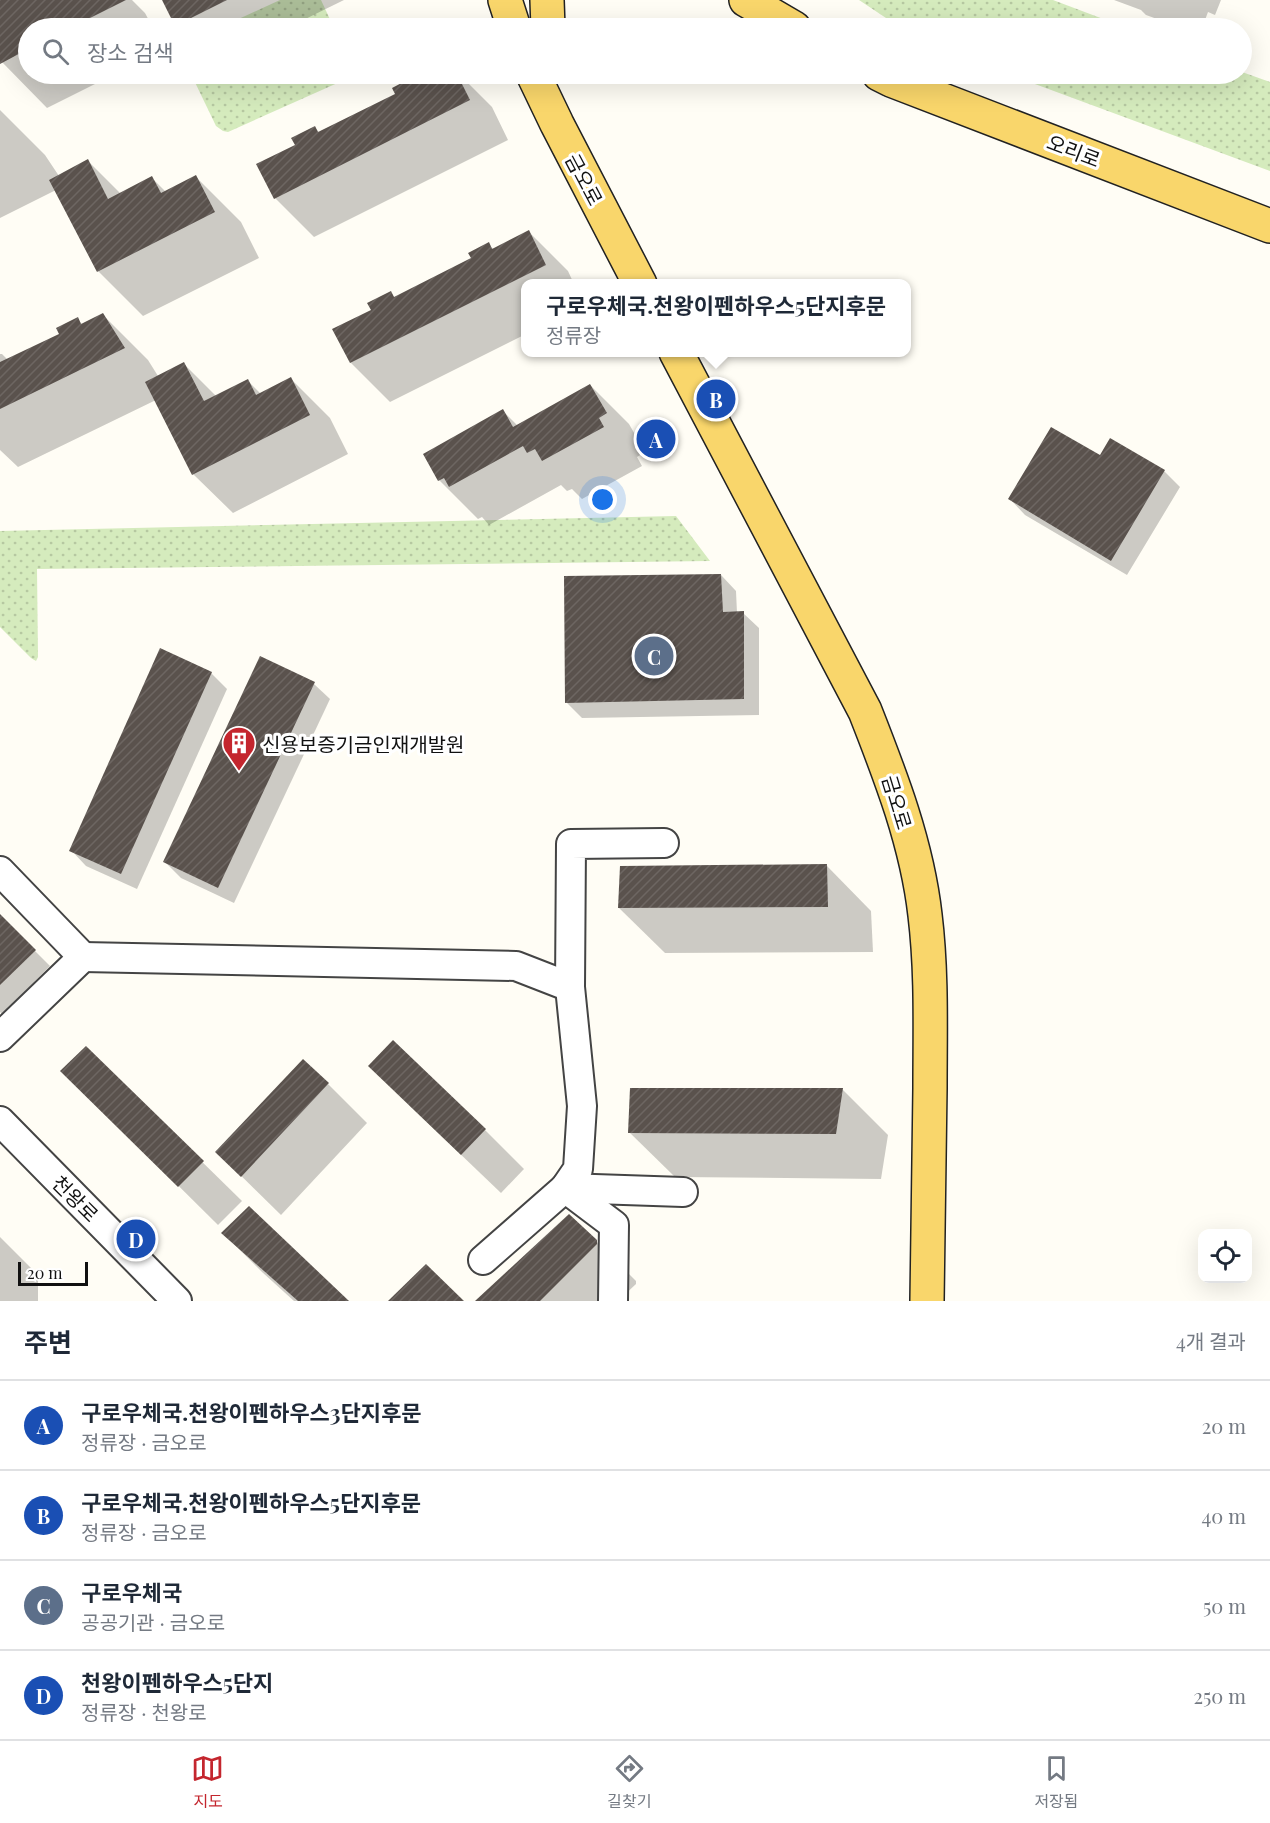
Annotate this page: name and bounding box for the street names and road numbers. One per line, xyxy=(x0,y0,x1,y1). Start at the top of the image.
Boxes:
street label: 오리로 xyxy=(1043,128,1105,172)
street label: 금오로 xyxy=(560,148,610,210)
street label: 금오로 xyxy=(877,772,919,832)
street label: 천왕로 xyxy=(47,1169,105,1227)

